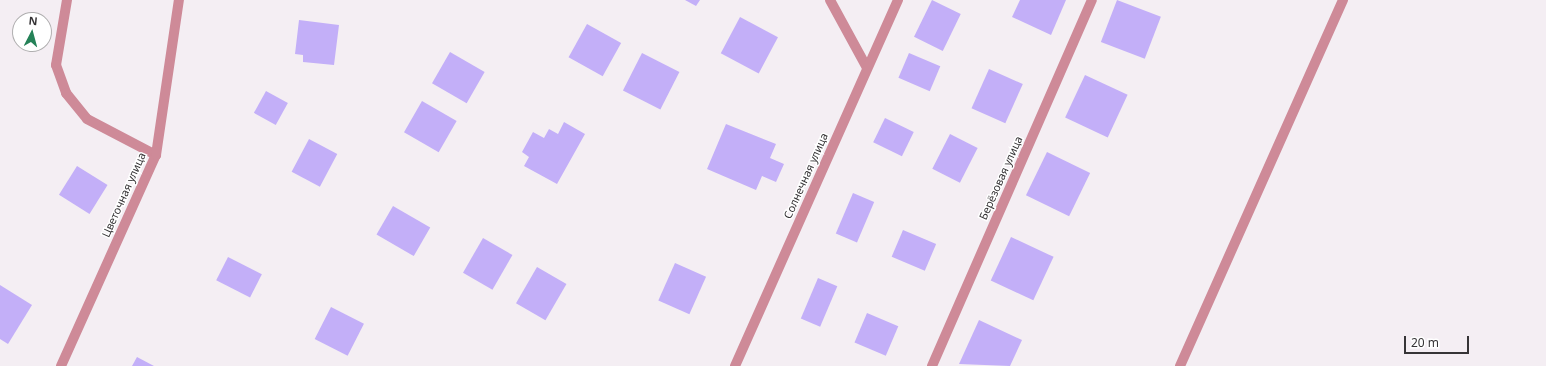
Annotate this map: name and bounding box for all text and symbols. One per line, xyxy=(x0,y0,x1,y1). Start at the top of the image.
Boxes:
north arrow xyxy=(12,12,52,52)
text: N xyxy=(28,13,38,28)
street label: Солнечная улица xyxy=(781,131,831,221)
street label: Берёзовая улица xyxy=(977,134,1025,222)
street label: Цветочная улица xyxy=(99,151,149,239)
scale bar xyxy=(1406,328,1471,354)
text: 20 m xyxy=(1411,334,1439,351)

